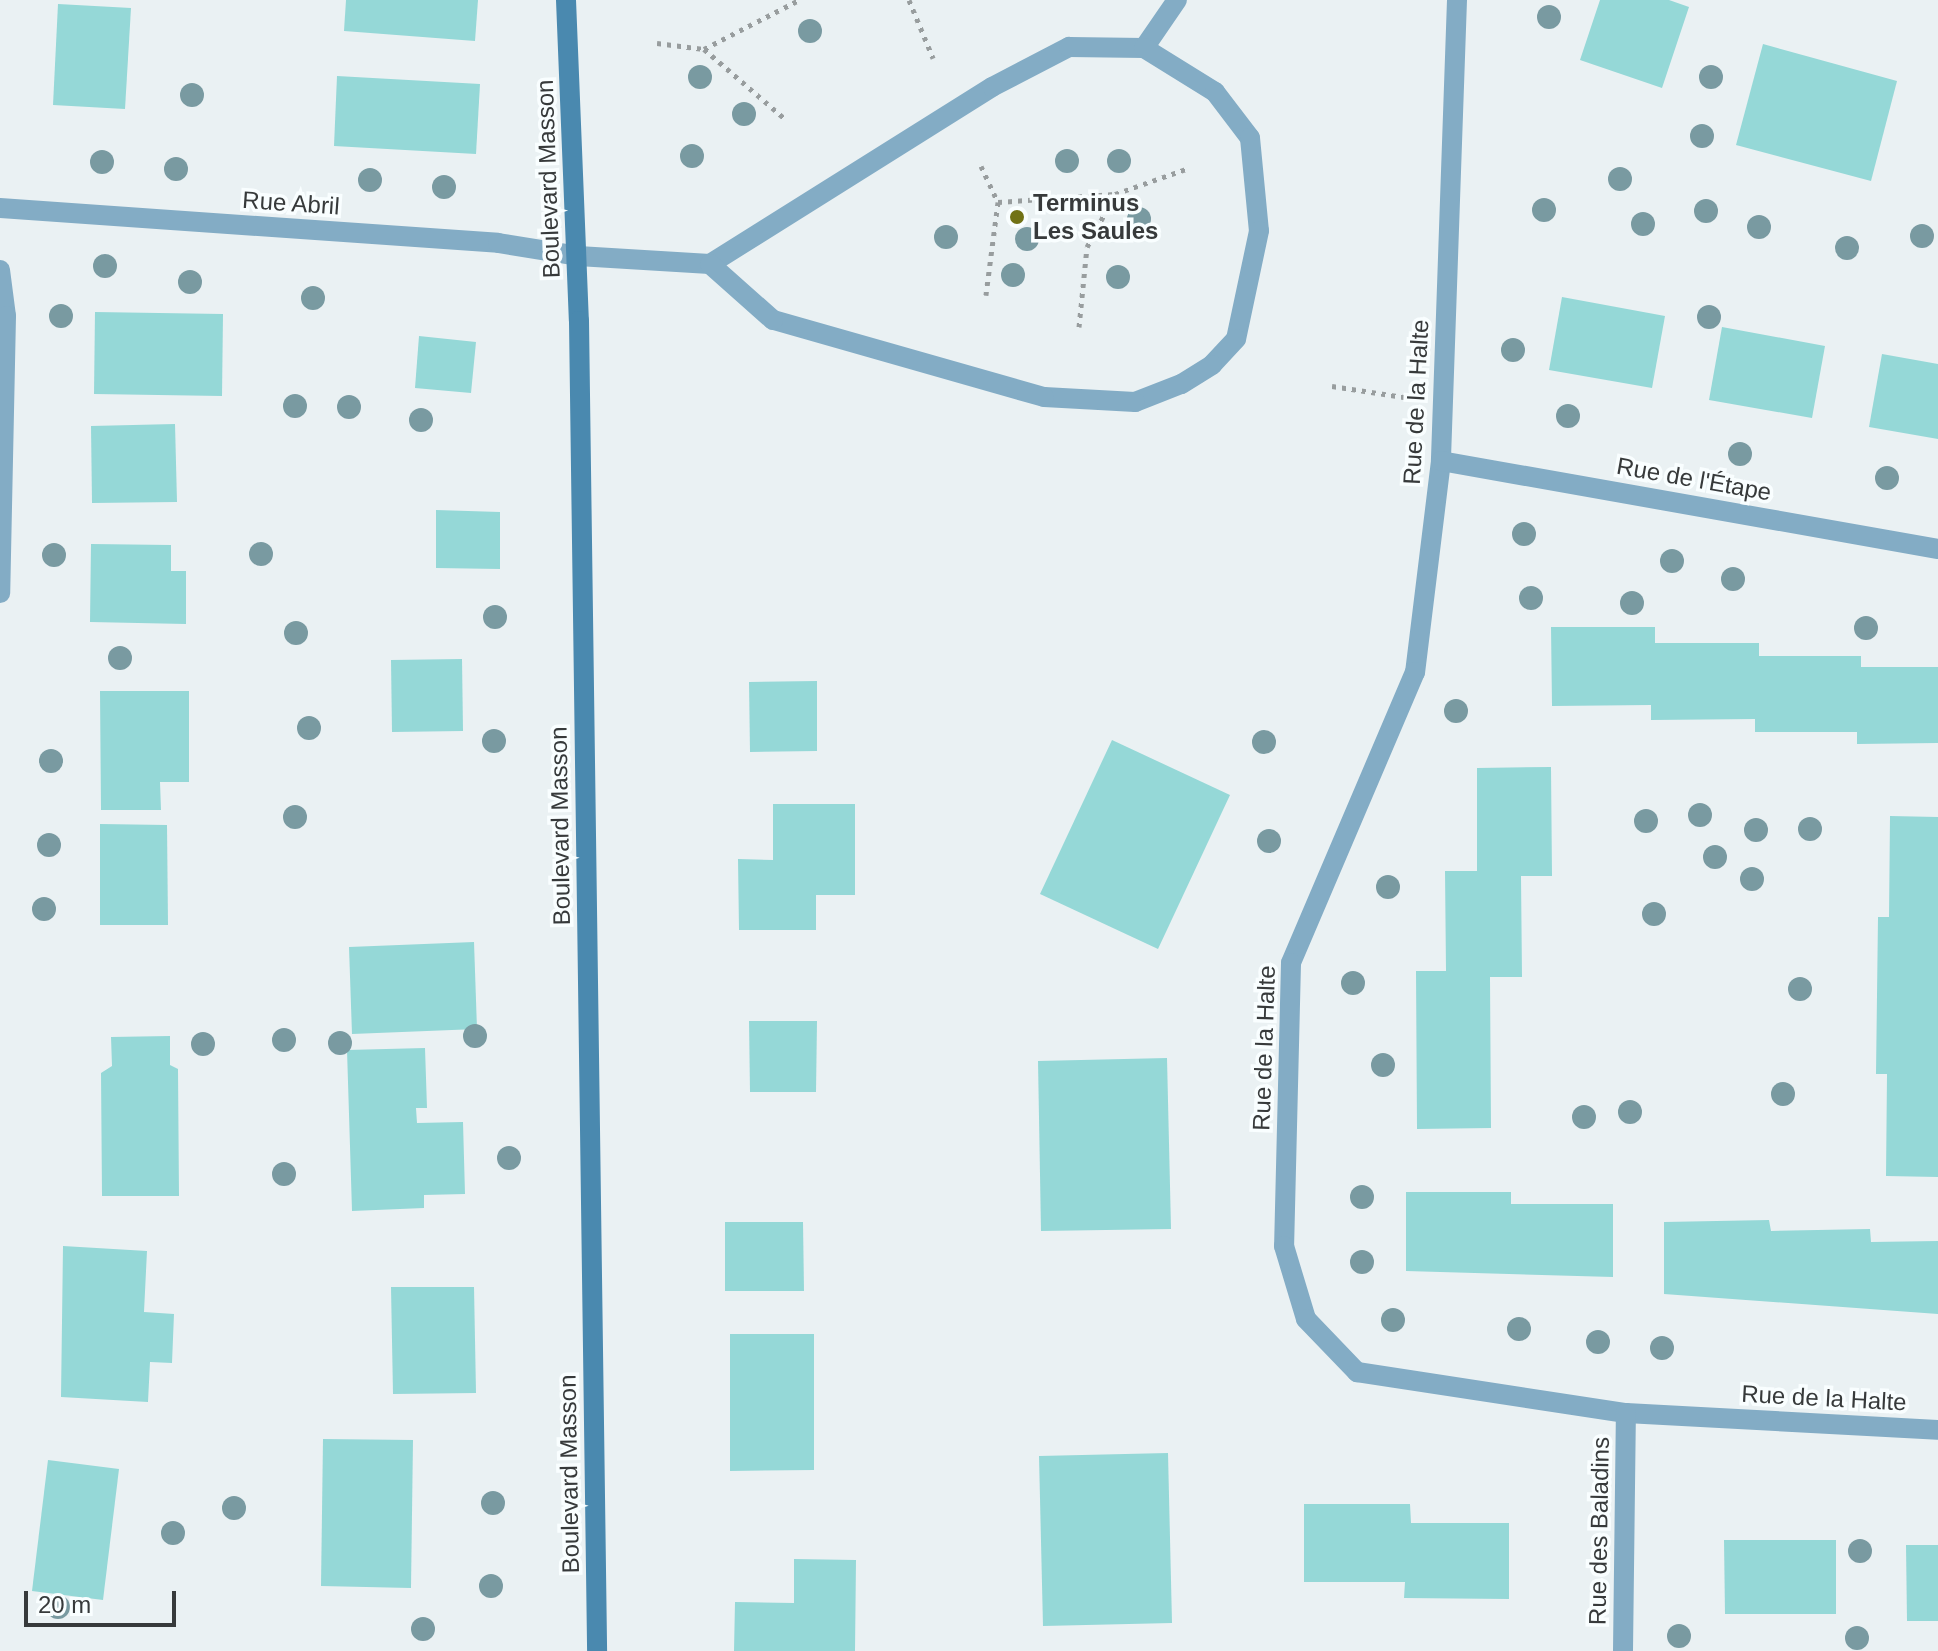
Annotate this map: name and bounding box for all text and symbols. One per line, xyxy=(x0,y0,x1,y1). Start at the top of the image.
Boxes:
street label: Boulevard Masson xyxy=(530,79,566,279)
street label: Rue Abril xyxy=(241,185,341,221)
place label: Terminus Les Saules xyxy=(1033,189,1158,245)
marker: Terminus Les Saules xyxy=(1008,208,1026,226)
street label: Rue de la Halte xyxy=(1397,319,1435,485)
street label: Rue de l'Étape xyxy=(1614,451,1774,507)
street label: Boulevard Masson xyxy=(544,726,576,926)
street label: Rue de la Halte xyxy=(1247,965,1281,1131)
street label: Boulevard Masson xyxy=(553,1374,585,1574)
street label: Rue de la Halte xyxy=(1741,1379,1907,1417)
street label: Rue des Baladins xyxy=(1583,1437,1615,1625)
scale bar xyxy=(28,1575,180,1625)
text: 20 m xyxy=(38,1591,91,1618)

